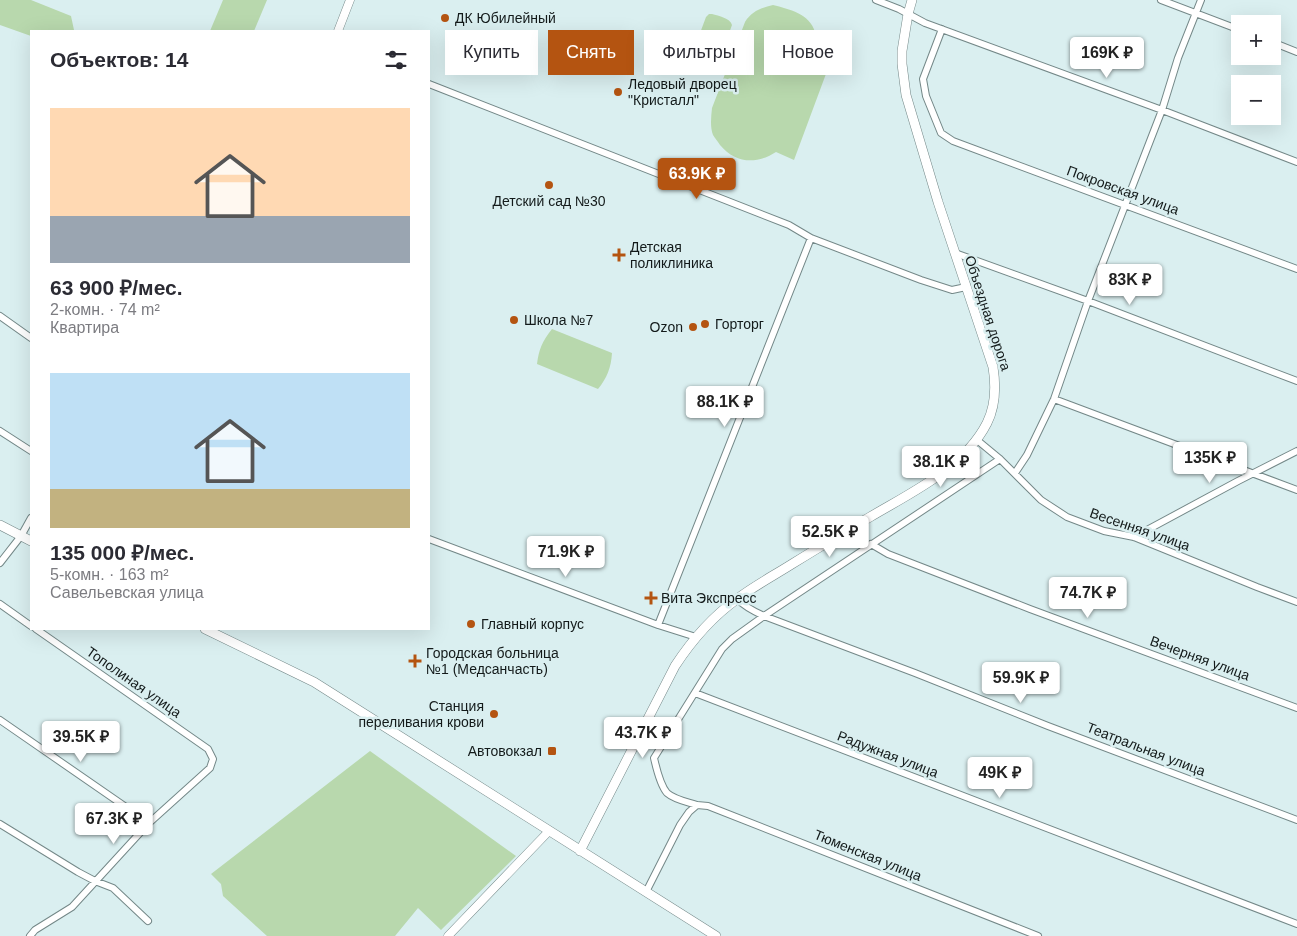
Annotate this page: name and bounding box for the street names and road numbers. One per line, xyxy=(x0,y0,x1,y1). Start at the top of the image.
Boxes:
street label: Покровская улица xyxy=(1065,162,1181,218)
street label: Объездная дорога xyxy=(962,253,1014,373)
street label: Весенняя улица xyxy=(1088,504,1192,554)
street label: Вечерняя улица xyxy=(1148,633,1252,684)
street label: Тополиная улица xyxy=(84,643,185,721)
street label: Театральная улица xyxy=(1084,719,1208,779)
street label: Радужная улица xyxy=(835,727,941,781)
street label: Тюменская улица xyxy=(812,826,924,884)

